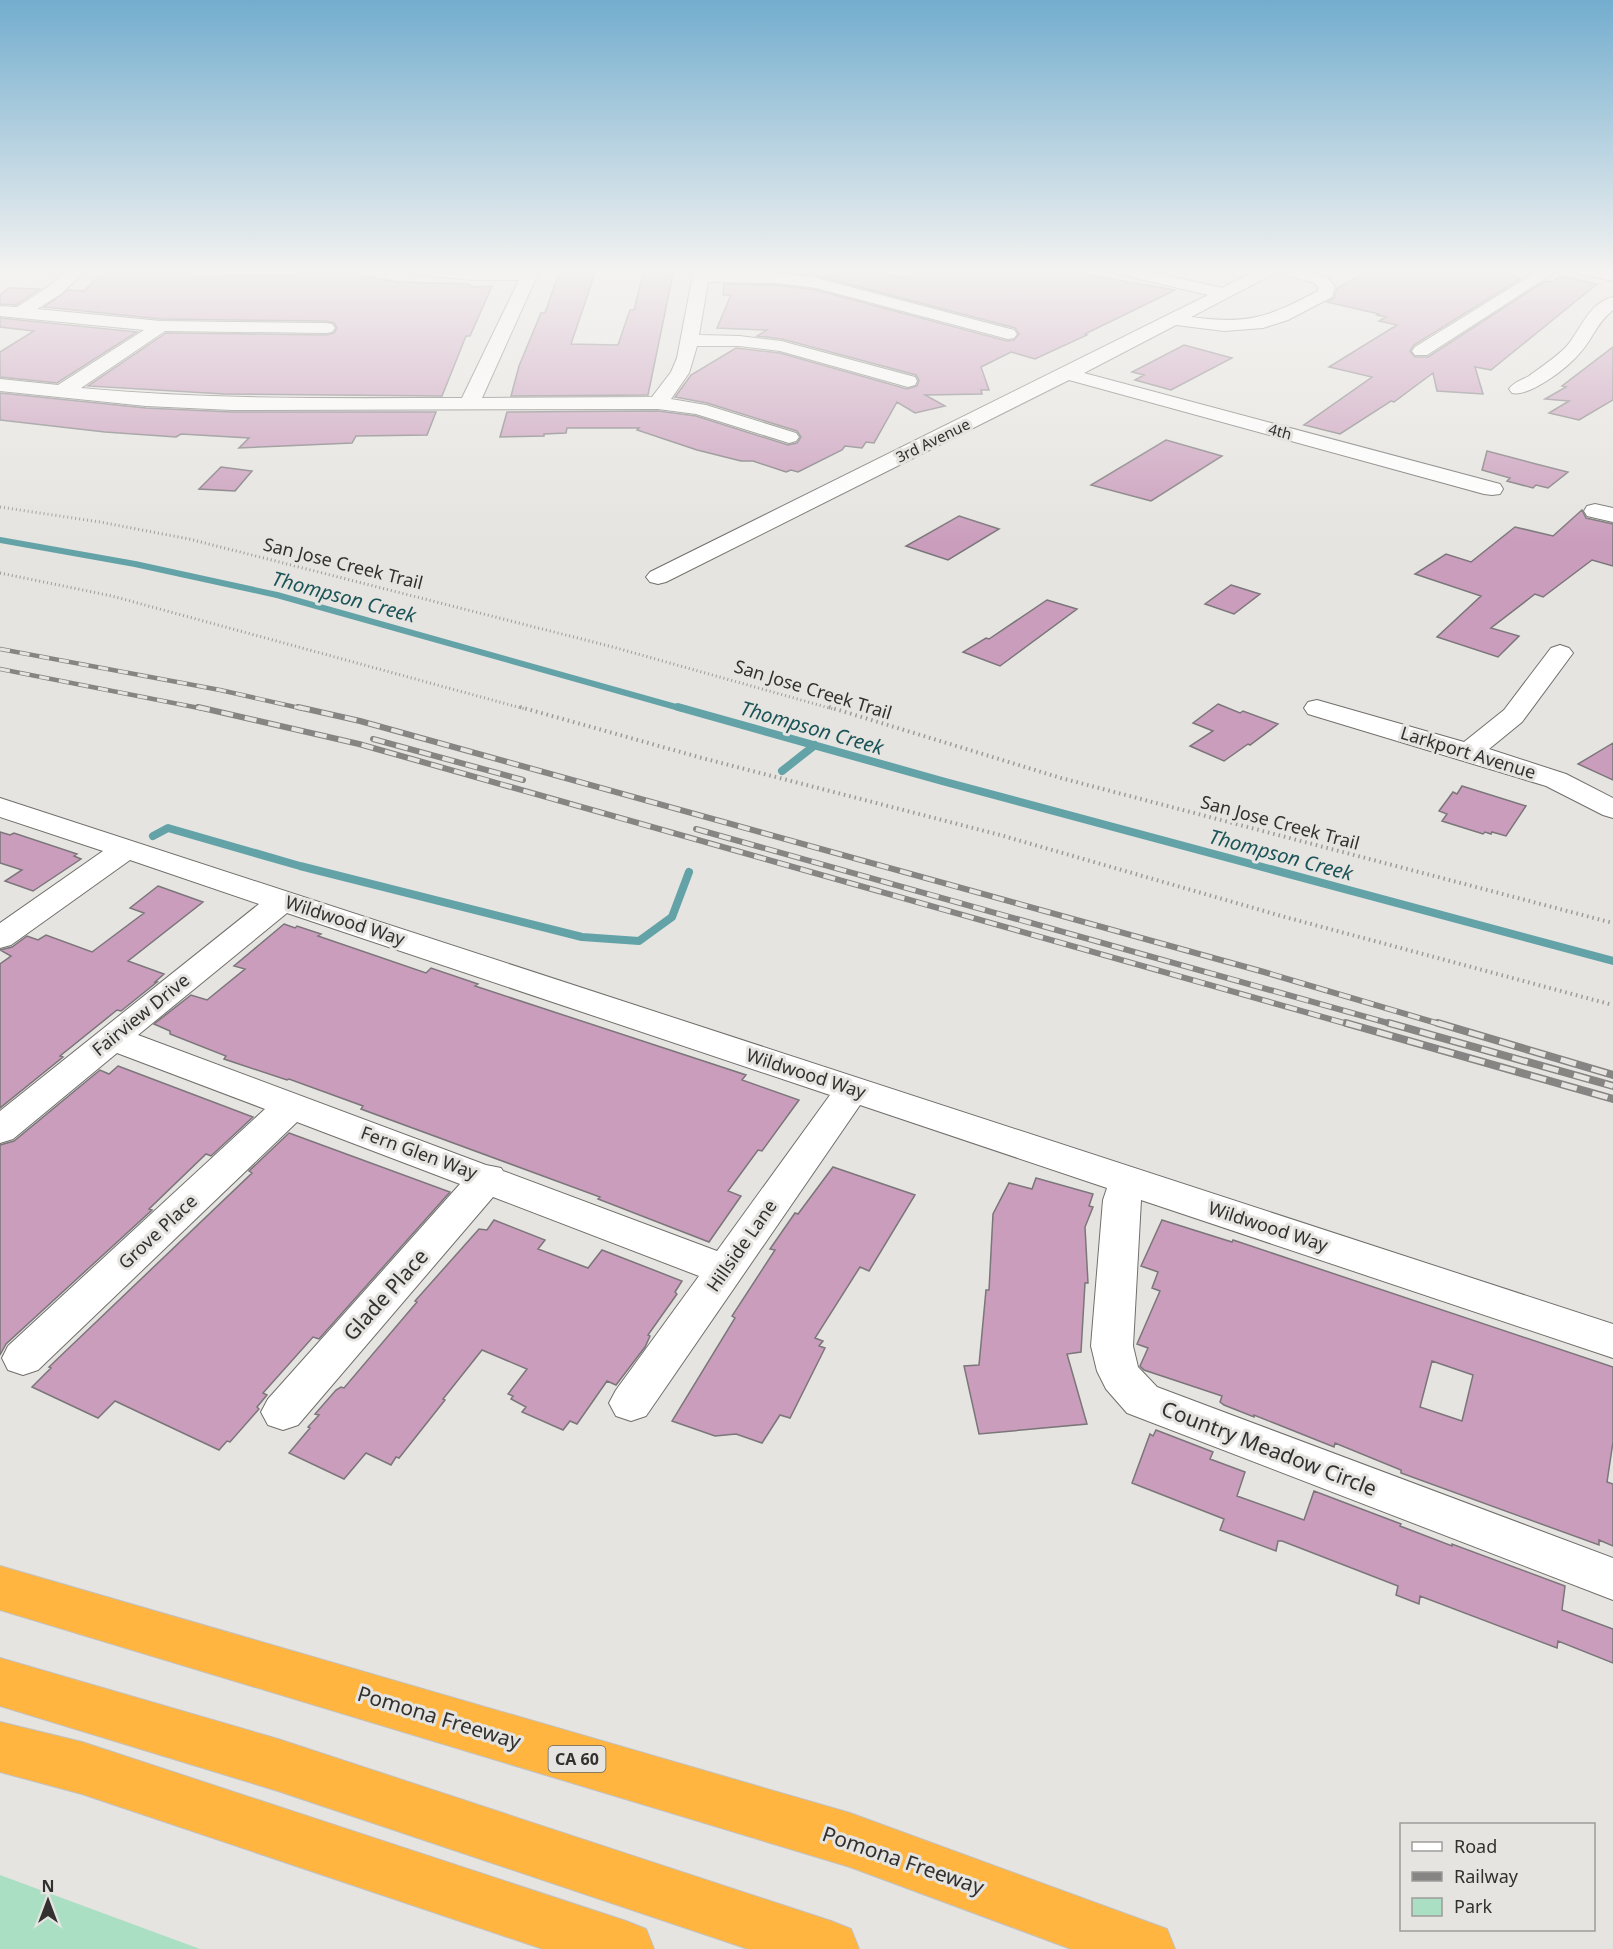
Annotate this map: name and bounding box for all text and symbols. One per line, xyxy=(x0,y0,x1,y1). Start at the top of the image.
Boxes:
street label: 3rd Avenue xyxy=(892,414,973,467)
street label: 4th xyxy=(1266,418,1294,444)
street label: San Jose Creek Trail xyxy=(261,532,426,594)
water label: Thompson Creek xyxy=(269,564,420,629)
street label: San Jose Creek Trail xyxy=(732,654,895,724)
water label: Thompson Creek xyxy=(737,694,888,761)
street label: Larkport Avenue xyxy=(1398,720,1539,784)
street label: San Jose Creek Trail xyxy=(1198,789,1362,855)
water label: Thompson Creek xyxy=(1206,822,1357,887)
street label: Wildwood Way xyxy=(282,889,409,951)
street label: Fairview Drive xyxy=(87,968,194,1061)
street label: Wildwood Way xyxy=(743,1042,870,1104)
street label: Fern Glen Way xyxy=(358,1120,482,1184)
street label: Grove Place xyxy=(113,1189,202,1274)
street label: Hillside Lane xyxy=(701,1195,782,1296)
street label: Wildwood Way xyxy=(1205,1195,1332,1257)
street label: Glade Place xyxy=(337,1242,434,1346)
street label: Country Meadow Circle xyxy=(1158,1394,1381,1502)
street label: Pomona Freeway xyxy=(354,1679,525,1755)
road number: CA 60 xyxy=(548,1746,606,1772)
street label: Pomona Freeway xyxy=(819,1819,988,1901)
legend xyxy=(1400,1823,1595,1931)
text: Road xyxy=(1454,1834,1497,1858)
text: Railway xyxy=(1454,1864,1519,1888)
north arrow xyxy=(18,1871,78,1931)
text: N xyxy=(41,1875,55,1897)
text: Park xyxy=(1454,1894,1492,1918)

